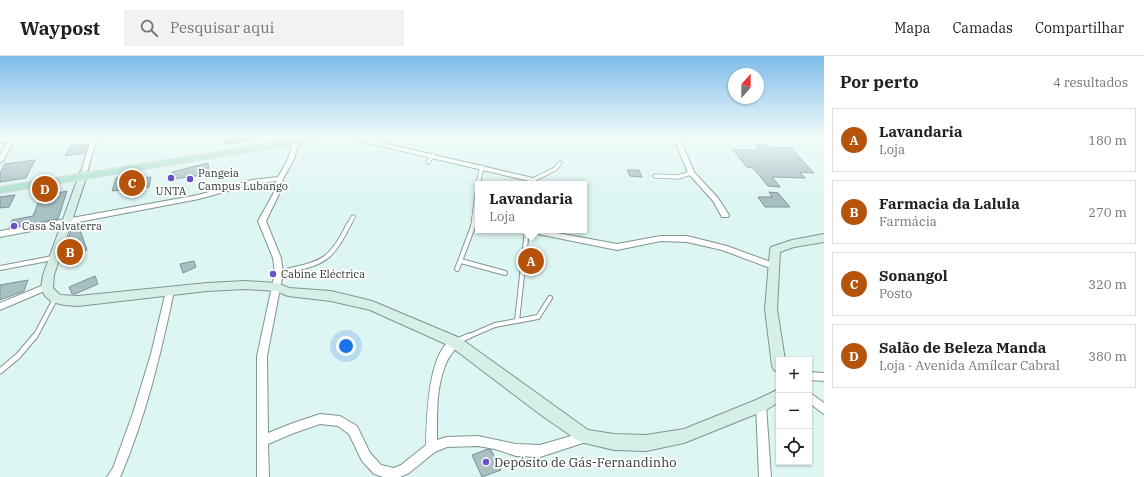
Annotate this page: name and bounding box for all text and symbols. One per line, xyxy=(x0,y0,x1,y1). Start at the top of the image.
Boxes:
search box xyxy=(124,10,404,46)
text: Waypost xyxy=(20,16,100,40)
icon: search xyxy=(138,17,160,39)
text: Pesquisar aqui xyxy=(170,18,274,37)
text: Mapa xyxy=(894,19,930,37)
text: Camadas xyxy=(952,19,1013,37)
text: Compartilhar xyxy=(1035,19,1124,37)
north arrow xyxy=(728,68,764,104)
text: Por perto xyxy=(840,71,919,93)
text: 4 resultados xyxy=(1053,74,1128,91)
text: Lavandaria xyxy=(879,122,962,141)
text: A xyxy=(849,132,859,149)
text: 180 m xyxy=(1088,132,1127,149)
text: Loja xyxy=(879,141,905,158)
place label: Pangeia Campus Lubango xyxy=(198,166,288,193)
pin: C xyxy=(119,168,145,198)
marker: UNTA xyxy=(166,173,176,183)
pin: D xyxy=(32,174,58,204)
marker: Pangeia Campus Lubango xyxy=(185,174,195,184)
popup xyxy=(475,181,587,233)
place label: UNTA xyxy=(156,184,187,198)
text: Lavandaria xyxy=(489,189,573,208)
text: Farmacia da Lalula xyxy=(879,194,1020,213)
text: B xyxy=(849,204,859,221)
text: 270 m xyxy=(1088,204,1127,221)
text: Loja xyxy=(489,208,515,225)
text: Farmácia xyxy=(879,213,937,230)
place label: Casa Salvaterra xyxy=(22,219,102,233)
marker: Casa Salvaterra xyxy=(9,221,19,231)
pin: B xyxy=(57,237,83,267)
pin: A xyxy=(518,246,544,276)
text: Sonangol xyxy=(879,266,948,285)
place label: Cabine Eléctrica xyxy=(281,267,365,281)
marker: Cabine Eléctrica xyxy=(268,269,278,279)
text: C xyxy=(850,276,858,293)
text: 320 m xyxy=(1088,276,1127,293)
text: Posto xyxy=(879,285,912,302)
your location xyxy=(336,336,356,356)
text: Salão de Beleza Manda xyxy=(879,338,1046,357)
text: D xyxy=(849,348,859,365)
text: 380 m xyxy=(1088,348,1127,365)
map controls xyxy=(776,357,812,465)
button: + xyxy=(776,357,812,393)
text: Loja · Avenida Amílcar Cabral xyxy=(879,357,1060,374)
button: − xyxy=(776,393,812,429)
button: locate xyxy=(776,429,812,465)
place label: Depósito de Gás-Fernandinho xyxy=(494,454,677,471)
marker: Depósito de Gás-Fernandinho xyxy=(481,457,491,467)

